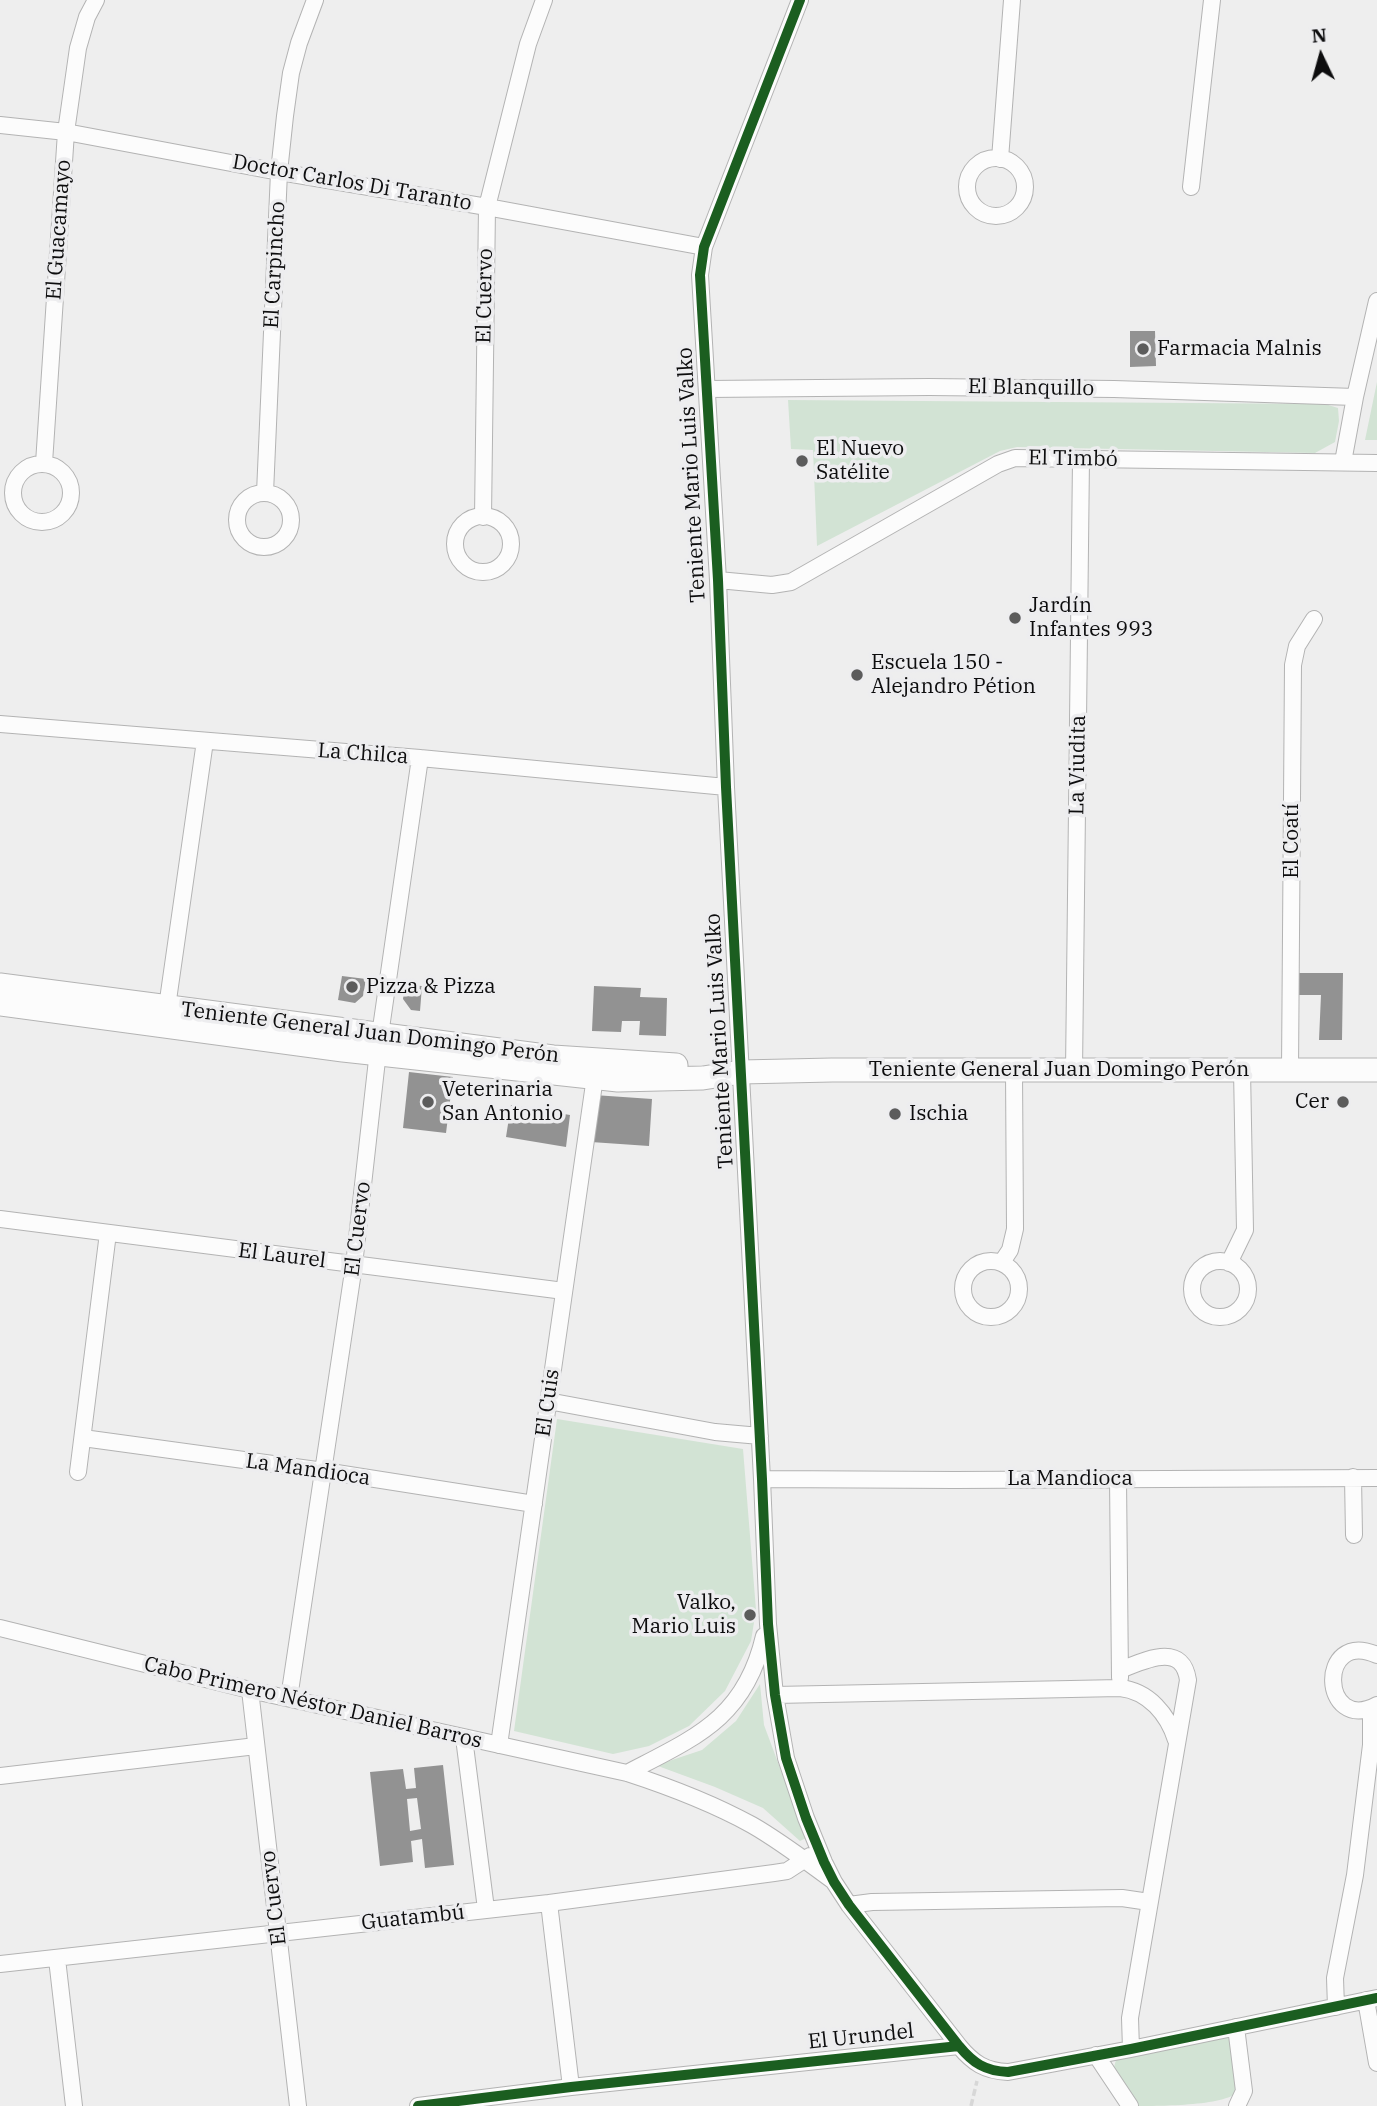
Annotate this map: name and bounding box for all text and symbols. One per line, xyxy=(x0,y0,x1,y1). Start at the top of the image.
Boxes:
north arrow xyxy=(1286,21,1356,91)
text: N xyxy=(1311,22,1328,48)
street label: Doctor Carlos Di Taranto xyxy=(230,150,474,216)
street label: El Guacamayo xyxy=(42,159,76,301)
street label: El Carpincho xyxy=(259,201,291,329)
street label: El Cuervo xyxy=(472,248,498,344)
place label: Farmacia Malnis xyxy=(1157,336,1322,362)
marker: Farmacia Malnis xyxy=(1135,341,1151,357)
street label: Teniente Mario Luis Valko xyxy=(673,347,711,603)
street label: El Blanquillo xyxy=(968,374,1094,402)
place label: El Nuevo Satélite xyxy=(816,436,904,486)
street label: El Timbó xyxy=(1028,446,1118,472)
marker: El Nuevo Satélite xyxy=(794,453,810,469)
place label: Jardín Infantes 993 xyxy=(1029,593,1153,643)
marker: Jardín Infantes 993 xyxy=(1007,610,1023,626)
place label: Escuela 150 - Alejandro Pétion xyxy=(871,650,1036,700)
marker: Escuela 150 - Alejandro Pétion xyxy=(849,667,865,683)
street label: La Viudita xyxy=(1065,715,1091,815)
street label: La Chilca xyxy=(317,738,409,770)
street label: El Coatí xyxy=(1279,803,1305,879)
street label: Teniente Mario Luis Valko xyxy=(701,913,739,1169)
place label: Pizza & Pizza xyxy=(366,974,496,1000)
marker: Pizza & Pizza xyxy=(344,979,360,995)
street label: Teniente General Juan Domingo Perón xyxy=(179,997,561,1069)
street label: Teniente General Juan Domingo Perón xyxy=(869,1057,1249,1083)
place label: Veterinaria San Antonio xyxy=(442,1077,563,1127)
place label: Cer xyxy=(1295,1089,1329,1115)
marker: Veterinaria San Antonio xyxy=(420,1094,436,1110)
marker: Cer xyxy=(1335,1094,1351,1110)
place label: Ischia xyxy=(909,1101,969,1127)
marker: Ischia xyxy=(887,1106,903,1122)
street label: El Cuervo xyxy=(340,1180,376,1278)
street label: El Laurel xyxy=(237,1238,327,1274)
street label: El Cuis xyxy=(531,1368,565,1438)
street label: La Mandioca xyxy=(244,1449,372,1491)
street label: La Mandioca xyxy=(1007,1466,1133,1492)
place label: Valko, Mario Luis xyxy=(631,1590,736,1640)
marker: Valko, Mario Luis xyxy=(742,1607,758,1623)
street label: Cabo Primero Néstor Daniel Barros xyxy=(141,1652,485,1754)
street label: El Cuervo xyxy=(256,1849,292,1947)
street label: Guatambú xyxy=(360,1900,466,1936)
street label: El Urundel xyxy=(807,2019,915,2055)

